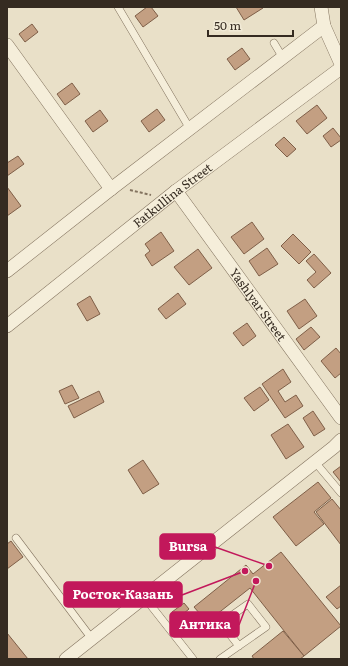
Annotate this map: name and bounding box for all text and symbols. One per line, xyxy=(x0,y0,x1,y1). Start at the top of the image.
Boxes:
scale bar xyxy=(208,12,293,38)
text: 50 m xyxy=(214,16,241,34)
street label: Fatkullina Street xyxy=(129,158,216,231)
street label: Yashlyar Street xyxy=(226,264,291,345)
callout: Bursa xyxy=(160,534,215,559)
text: Bursa xyxy=(169,536,208,555)
callout: Росток-Казань xyxy=(64,582,182,607)
text: Росток-Казань xyxy=(72,584,174,603)
callout: Антика xyxy=(170,612,239,637)
text: Антика xyxy=(179,614,232,633)

